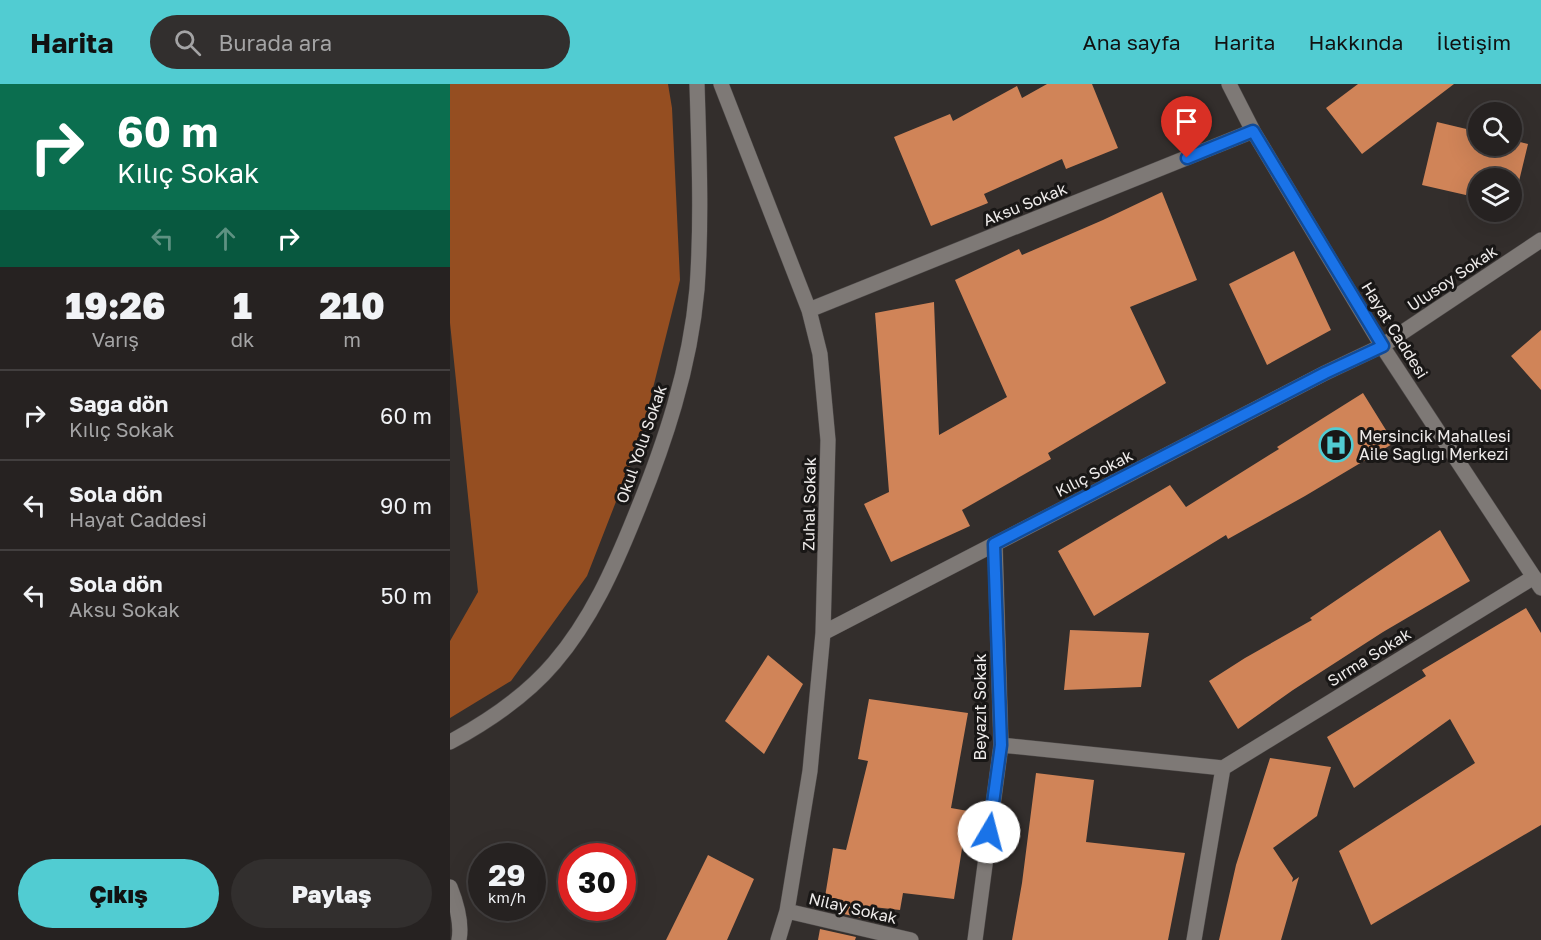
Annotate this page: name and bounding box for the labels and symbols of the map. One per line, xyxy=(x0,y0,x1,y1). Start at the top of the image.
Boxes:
pin xyxy=(1161,96,1212,158)
street label: Aksu Sokak xyxy=(980,178,1070,230)
street label: Ulusoy Sokak xyxy=(1403,241,1501,315)
street label: Hayat Caddesi xyxy=(1357,278,1433,382)
street label: Okul Yolu Sokak xyxy=(611,382,671,506)
place label: Mersincik Mahallesi Aile Sağlığı Merkezi xyxy=(1359,426,1511,464)
hospital icon: Mersincik Mahallesi Aile Sağlığı Merkezi xyxy=(1318,427,1354,463)
street label: Kılıç Sokak xyxy=(1052,445,1136,501)
street label: Zuhal Sokak xyxy=(798,457,820,551)
street label: Sırma Sokak xyxy=(1324,623,1414,691)
street label: Beyazıt Sokak xyxy=(970,654,990,760)
position arrow xyxy=(957,800,1021,864)
speed limit sign: 30 xyxy=(558,843,636,921)
street label: Nilay Sokak xyxy=(807,888,899,928)

